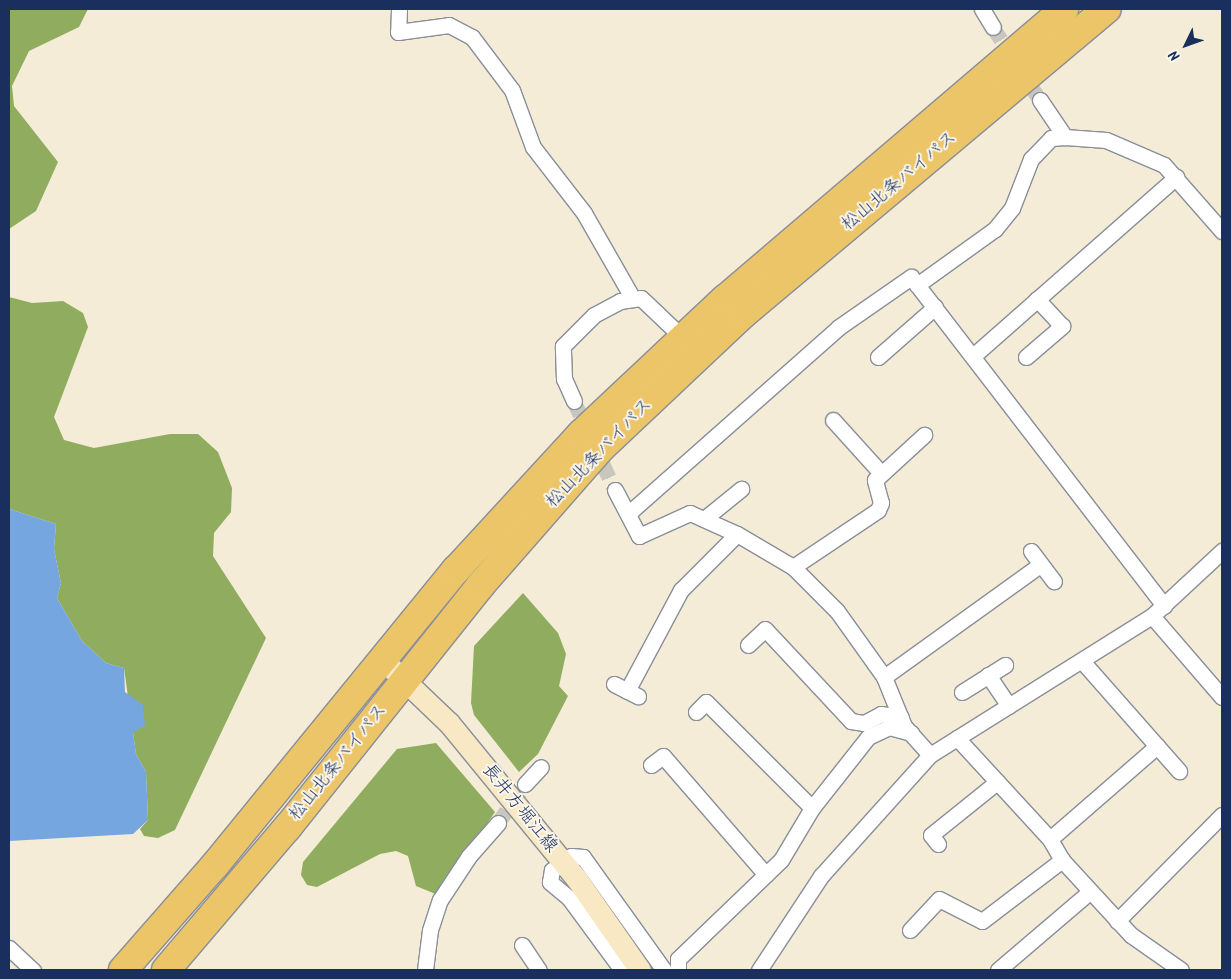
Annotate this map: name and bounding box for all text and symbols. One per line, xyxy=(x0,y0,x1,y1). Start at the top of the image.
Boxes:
north arrow xyxy=(1161,20,1211,70)
text: N xyxy=(1164,44,1186,66)
street label: 松山北条バイパス xyxy=(838,127,962,237)
street label: 松山北条バイパス xyxy=(542,395,658,513)
street label: 松山北条バイパス xyxy=(285,700,393,826)
street label: 長井方堀江線 xyxy=(477,760,561,858)

